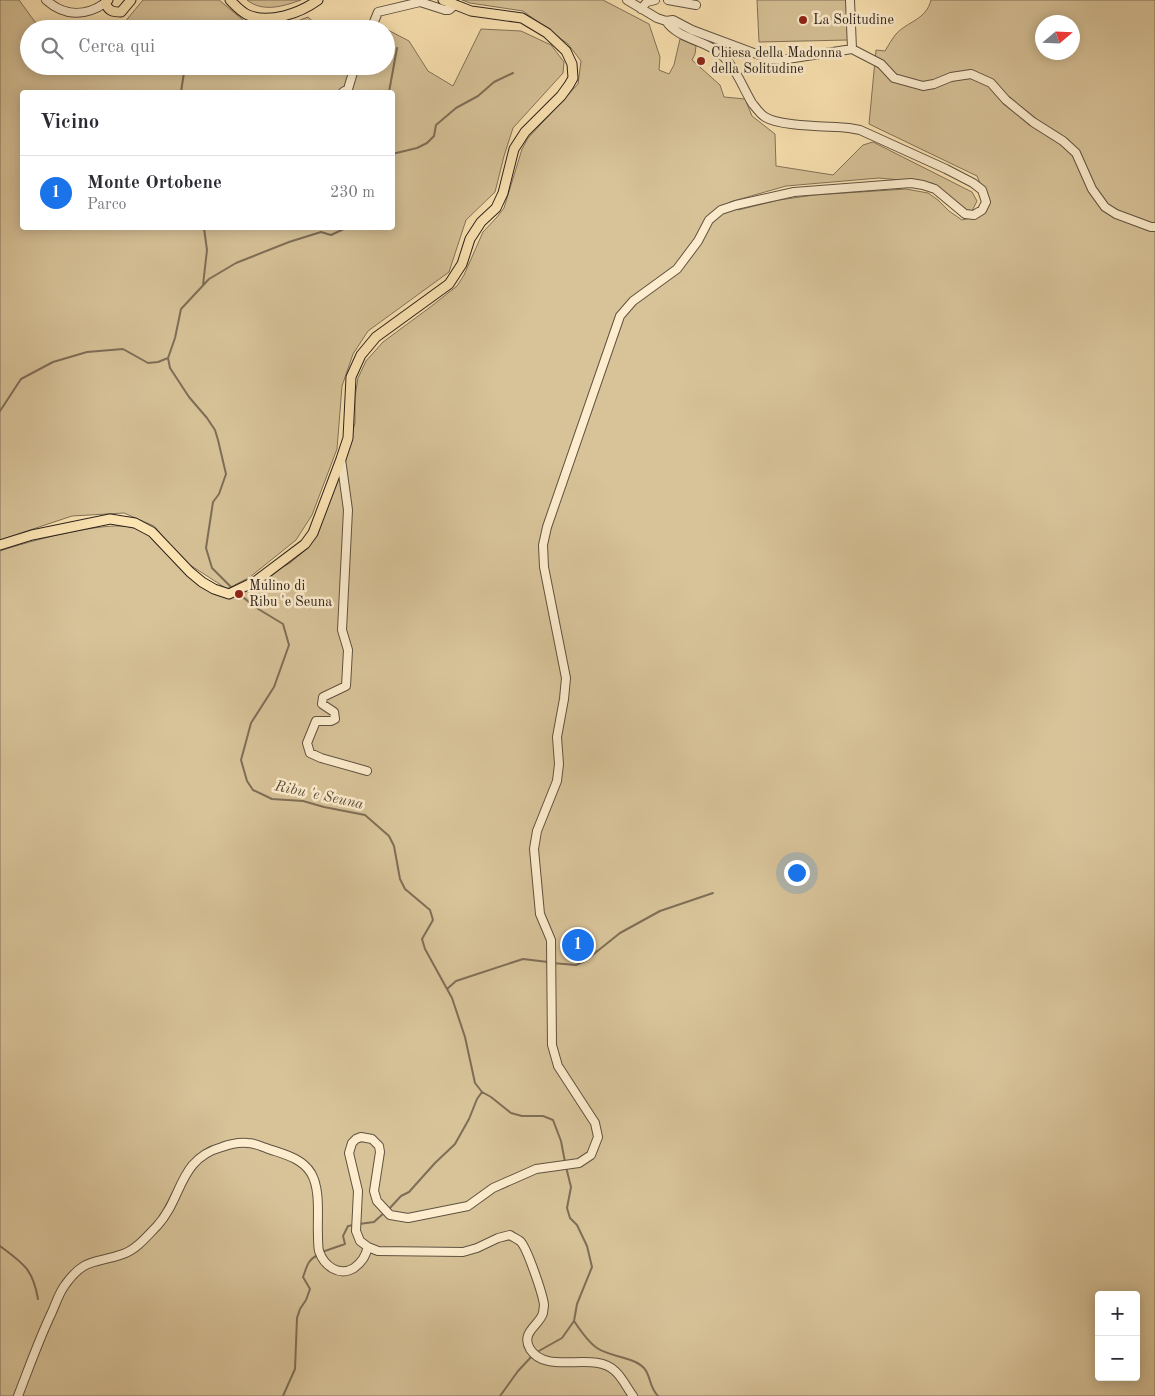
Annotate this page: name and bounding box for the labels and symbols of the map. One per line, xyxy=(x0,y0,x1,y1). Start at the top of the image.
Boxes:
place label: La Solitudine xyxy=(813,13,894,27)
marker: La Solitudine xyxy=(797,14,809,26)
north arrow xyxy=(1035,15,1080,60)
place label: Chiesa della Madonna della Solitudine xyxy=(711,46,842,76)
marker: Chiesa della Madonna della Solitudine xyxy=(695,55,707,67)
place label: Mulino di Ribu 'e Seuna xyxy=(249,579,332,609)
marker: Mulino di Ribu 'e Seuna xyxy=(233,588,245,600)
water label: Ribu 'e Seuna xyxy=(272,779,365,813)
your location xyxy=(784,860,810,886)
pin: 1 xyxy=(562,926,594,964)

